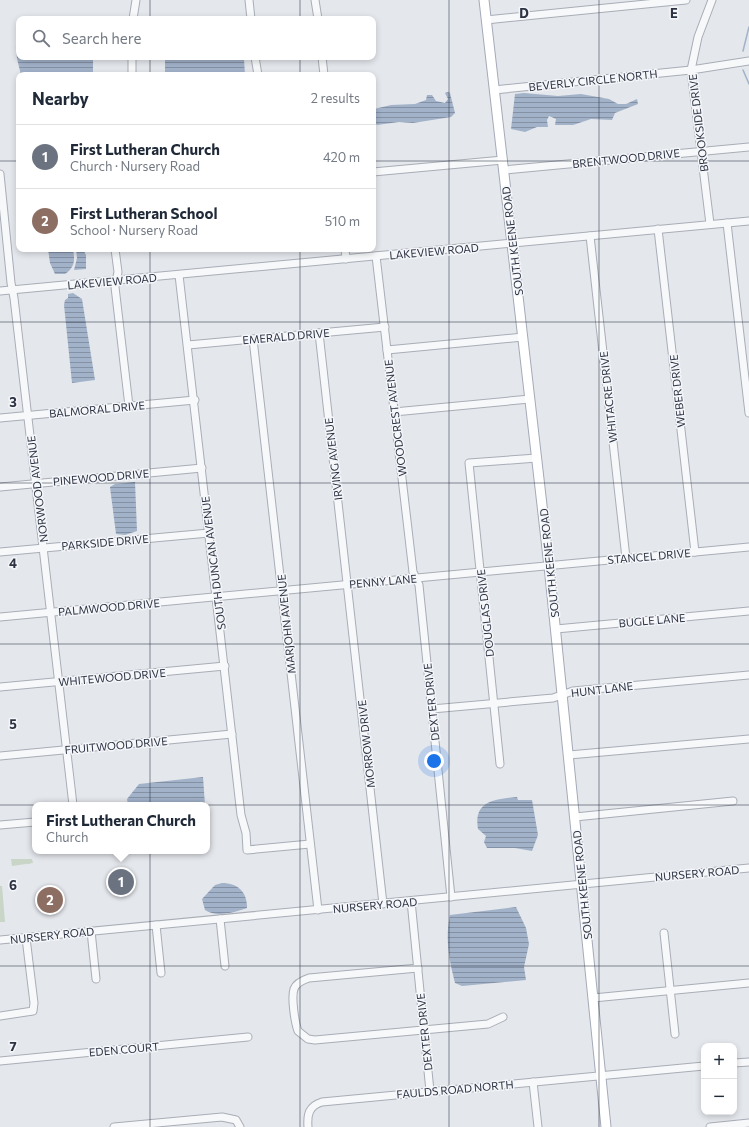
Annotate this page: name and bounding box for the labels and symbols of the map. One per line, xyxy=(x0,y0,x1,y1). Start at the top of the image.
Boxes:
text: D xyxy=(519,5,529,21)
text: E xyxy=(670,5,678,21)
street label: BEVERLY CIRCLE NORTH xyxy=(528,67,658,93)
street label: BROOKSIDE DRIVE xyxy=(686,73,710,173)
street label: BRENTWOOD DRIVE xyxy=(572,146,680,170)
street label: SOUTH KEENE ROAD xyxy=(499,186,525,296)
street label: LAKEVIEW ROAD xyxy=(389,241,479,261)
street label: LAKEVIEW ROAD xyxy=(67,271,157,291)
street label: EMERALD DRIVE xyxy=(242,326,330,346)
street label: WHITACRE DRIVE xyxy=(597,351,619,443)
street label: WEBER DRIVE xyxy=(667,354,687,428)
street label: WOODCREST AVENUE xyxy=(381,359,409,477)
text: 3 xyxy=(9,394,17,410)
street label: BALMORAL DRIVE xyxy=(48,398,146,420)
street label: IRVING AVENUE xyxy=(321,417,345,501)
street label: NORWOOD AVENUE xyxy=(24,435,50,543)
street label: PINEWOOD DRIVE xyxy=(52,466,150,488)
street label: SOUTH DUNCAN AVENUE xyxy=(198,495,228,631)
street label: SOUTH KEENE ROAD xyxy=(537,508,561,618)
street label: PARKSIDE DRIVE xyxy=(61,532,149,552)
street label: STANCEL DRIVE xyxy=(607,546,691,566)
text: 4 xyxy=(9,555,17,571)
street label: DOUGLAS DRIVE xyxy=(474,568,496,658)
street label: PENNY LANE xyxy=(349,572,417,590)
street label: MARJOHN AVENUE xyxy=(274,573,299,674)
street label: PALMWOOD DRIVE xyxy=(58,596,160,618)
street label: BUGLE LANE xyxy=(618,611,686,629)
street label: DEXTER DRIVE xyxy=(420,663,442,741)
street label: WHITEWOOD DRIVE xyxy=(58,666,166,688)
street label: HUNT LANE xyxy=(570,679,634,699)
street label: MORROW DRIVE xyxy=(355,699,377,789)
text: 5 xyxy=(9,716,17,732)
street label: FRUITWOOD DRIVE xyxy=(64,734,168,756)
your location xyxy=(424,751,444,771)
street label: SOUTH KEENE ROAD xyxy=(570,830,594,940)
street label: NURSERY ROAD xyxy=(654,863,740,883)
pin: 1 xyxy=(108,867,134,897)
text: 6 xyxy=(9,877,17,893)
pin: 2 xyxy=(37,885,63,915)
street label: NURSERY ROAD xyxy=(332,895,418,915)
street label: NURSERY ROAD xyxy=(9,924,95,946)
street label: DEXTER DRIVE xyxy=(413,993,435,1071)
text: 7 xyxy=(9,1038,17,1054)
street label: EDEN COURT xyxy=(88,1039,160,1059)
street label: FAULDS ROAD NORTH xyxy=(396,1077,514,1101)

